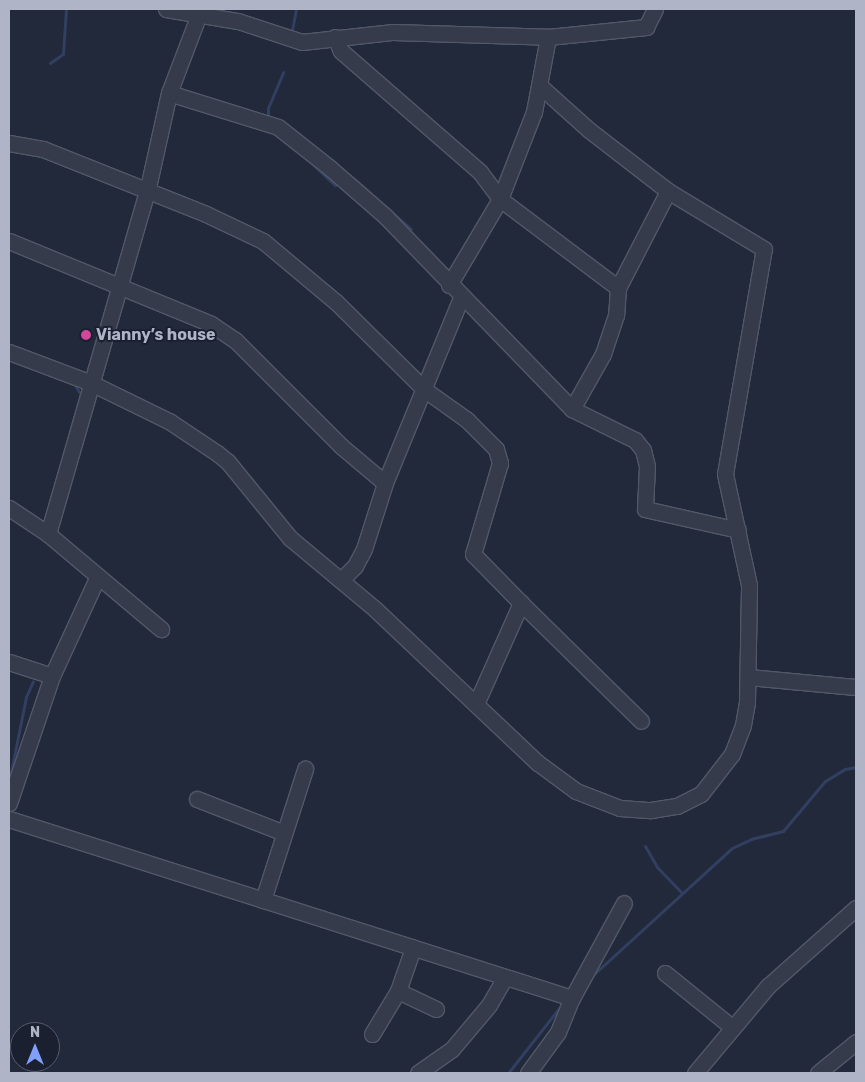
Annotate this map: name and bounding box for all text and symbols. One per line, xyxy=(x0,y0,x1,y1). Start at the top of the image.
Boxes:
place label: Vianny’s house xyxy=(96,325,216,345)
marker: Vianny’s house xyxy=(80,329,92,341)
north arrow xyxy=(10,1022,60,1072)
text: N xyxy=(30,1024,40,1041)

